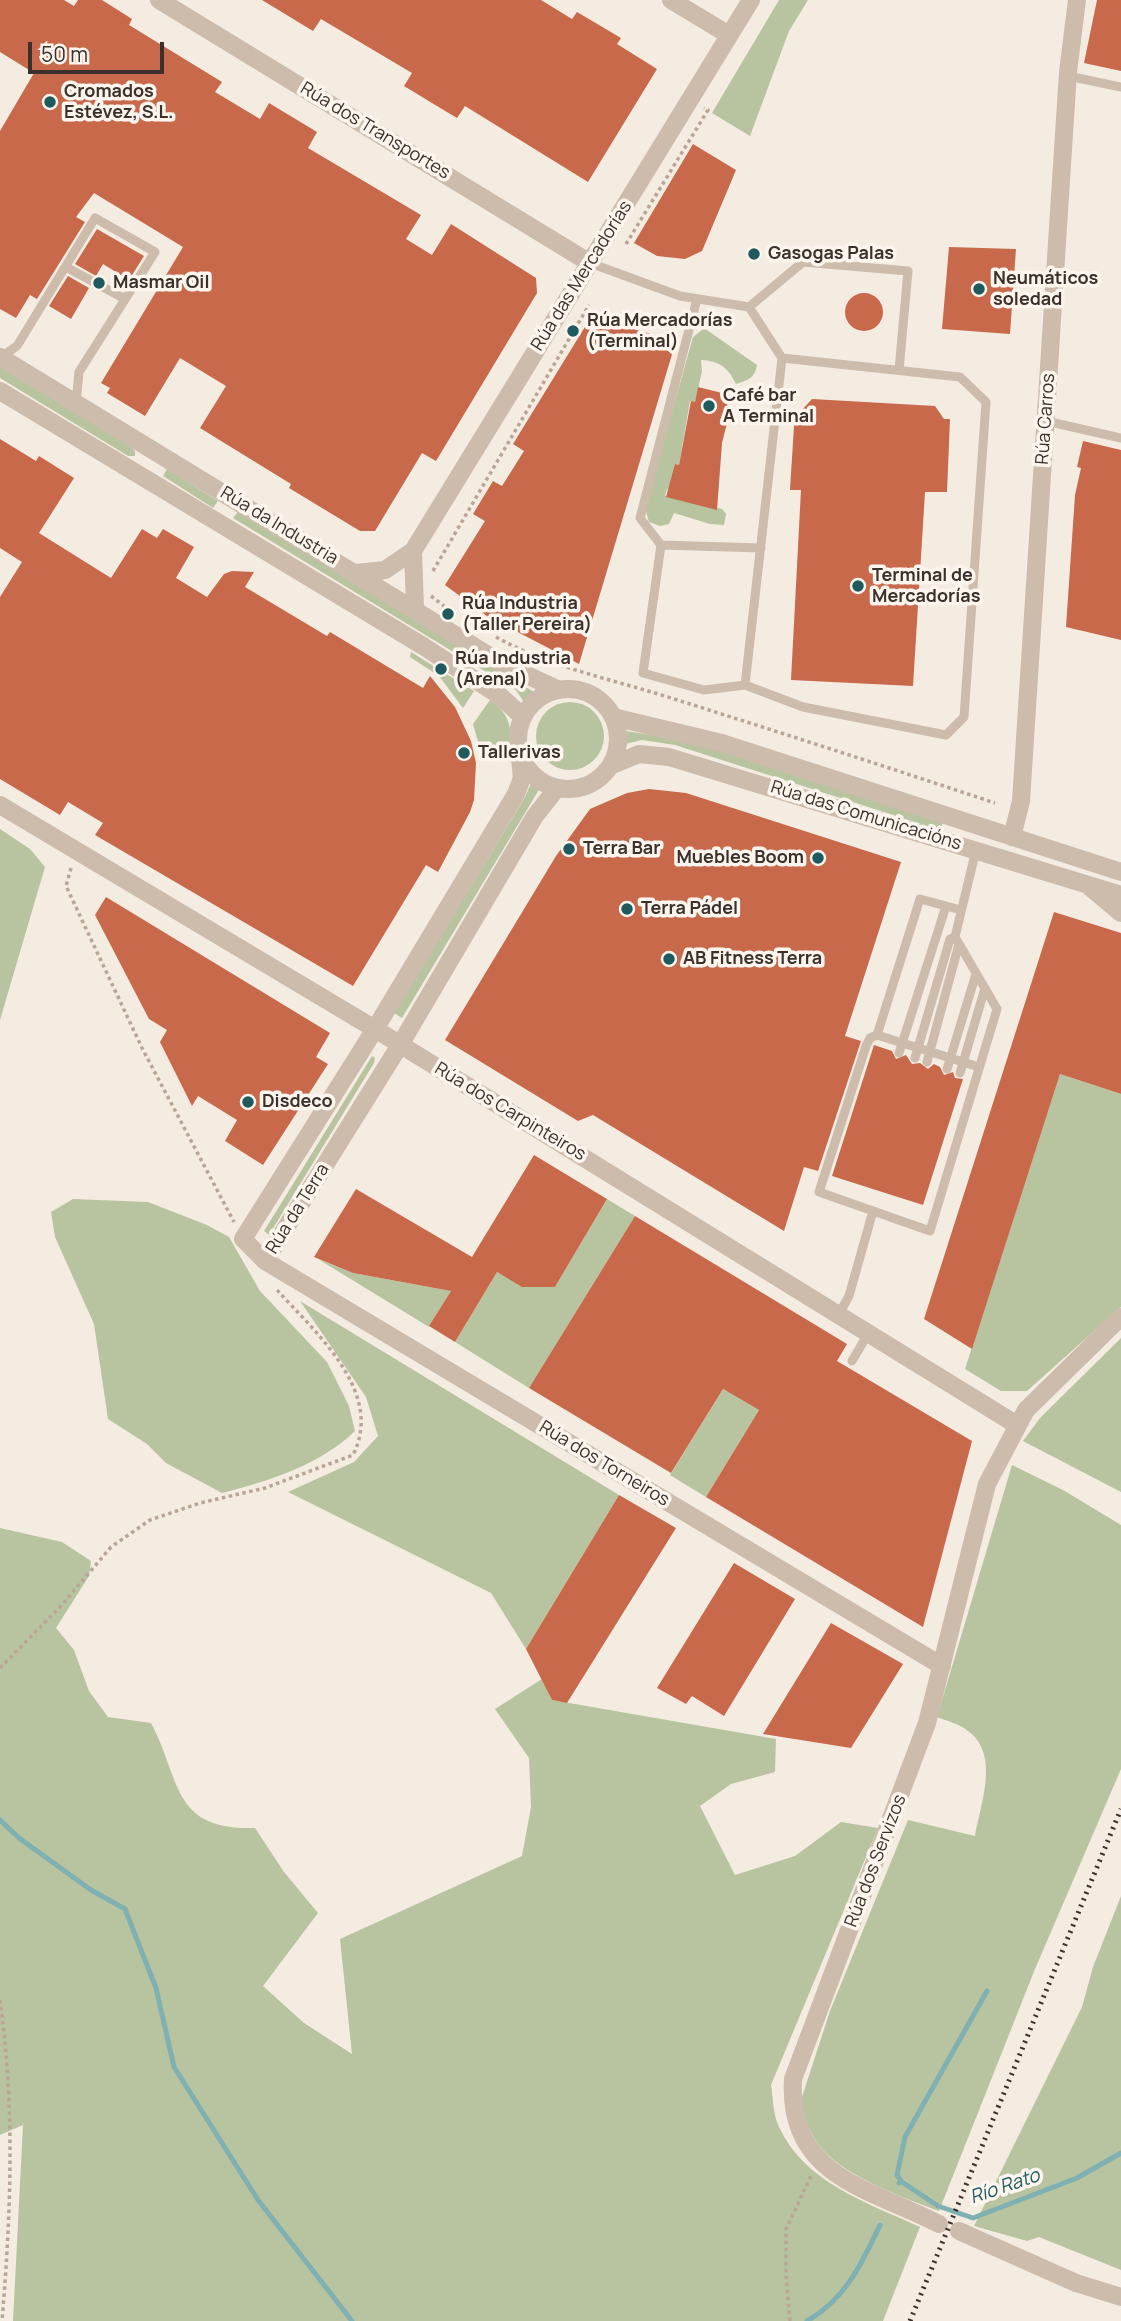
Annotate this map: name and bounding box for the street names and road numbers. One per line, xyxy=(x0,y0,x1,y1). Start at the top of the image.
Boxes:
street label: Rúa dos Transportes xyxy=(296,78,454,184)
street label: Rúa das Mercadorías xyxy=(527,197,637,355)
street label: Rúa Carros xyxy=(1032,373,1060,465)
street label: Rúa da Industria xyxy=(216,482,342,570)
street label: Rúa das Comunicacións xyxy=(768,777,964,855)
street label: Rúa dos Carpinteiros xyxy=(430,1058,590,1166)
street label: Rúa da Terra xyxy=(262,1160,334,1258)
street label: Rúa dos Torneiros xyxy=(535,1417,673,1511)
street label: Rúa dos Servizos xyxy=(841,1792,911,1930)

